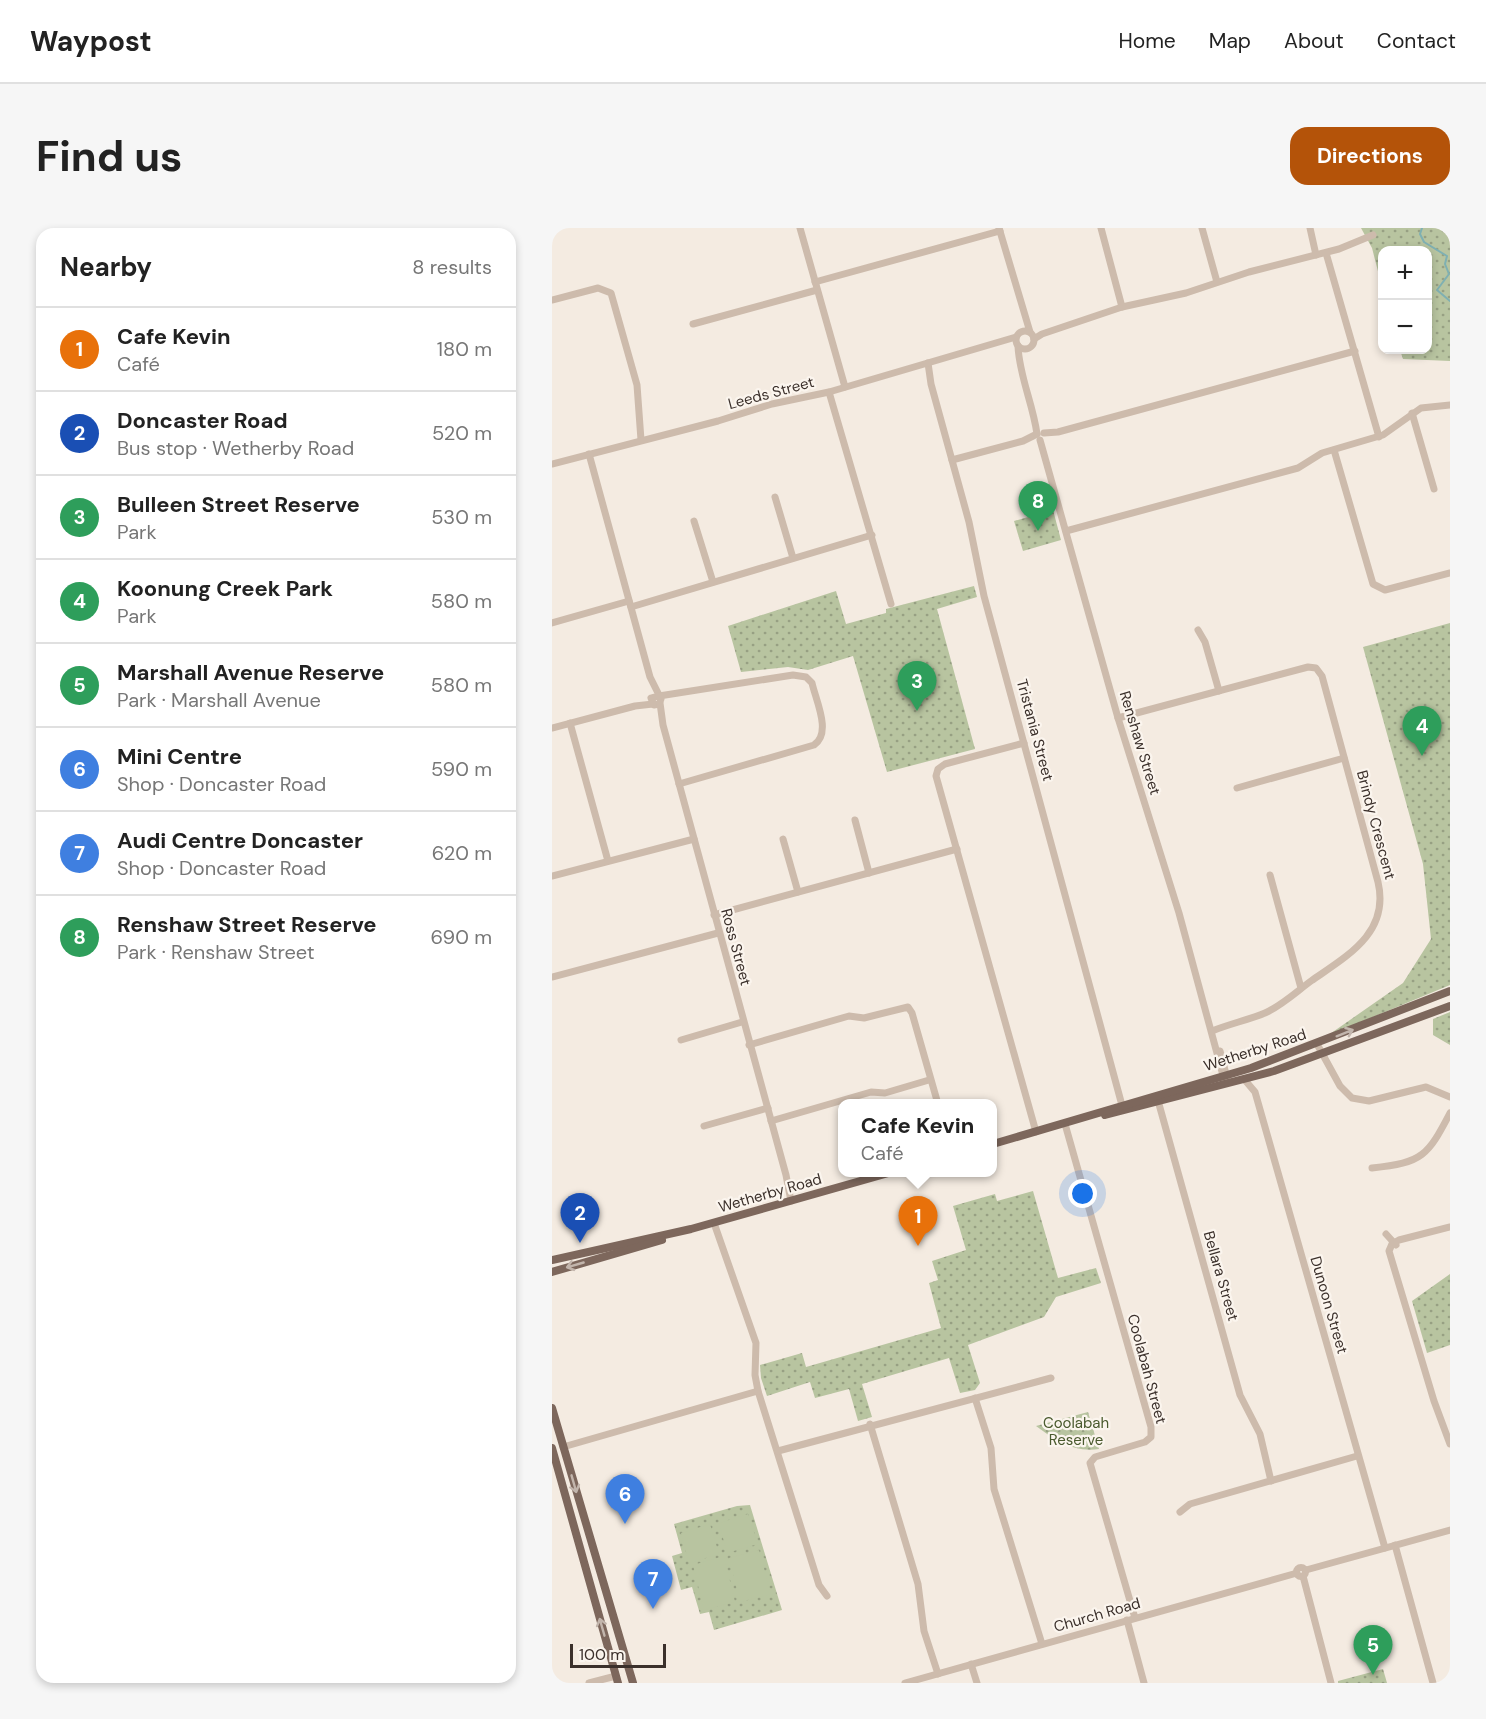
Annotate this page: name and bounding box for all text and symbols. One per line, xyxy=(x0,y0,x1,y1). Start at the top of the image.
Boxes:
text: Waypost xyxy=(30,23,152,60)
text: Home xyxy=(1118,27,1176,55)
text: Map xyxy=(1209,27,1251,55)
text: About xyxy=(1284,27,1344,55)
text: Contact xyxy=(1377,27,1456,55)
button: Directions xyxy=(1290,127,1450,185)
text: Find us xyxy=(36,129,182,184)
map controls xyxy=(1378,246,1432,354)
button: + xyxy=(1378,246,1432,300)
text: Nearby xyxy=(60,250,152,284)
text: 8 results xyxy=(412,254,492,280)
button: − xyxy=(1378,300,1432,354)
text: Cafe Kevin xyxy=(117,322,231,351)
text: 1 xyxy=(76,336,83,362)
text: 180 m xyxy=(437,336,492,362)
text: Café xyxy=(117,351,160,377)
street label: Leeds Street xyxy=(726,372,816,414)
text: Doncaster Road xyxy=(117,406,288,435)
text: 2 xyxy=(74,420,85,446)
text: 520 m xyxy=(432,420,492,446)
text: Bus stop · Wetherby Road xyxy=(117,435,354,461)
pin: 8 xyxy=(1018,482,1058,531)
text: Bulleen Street Reserve xyxy=(117,490,360,519)
text: 3 xyxy=(73,504,86,530)
text: 530 m xyxy=(431,504,492,530)
text: Park xyxy=(117,519,157,545)
text: Koonung Creek Park xyxy=(117,574,333,603)
text: 4 xyxy=(73,588,86,614)
text: 580 m xyxy=(431,588,492,614)
text: Park xyxy=(117,603,157,629)
text: Marshall Avenue Reserve xyxy=(117,658,384,687)
pin: 3 xyxy=(898,662,937,711)
text: 5 xyxy=(73,672,86,698)
text: 580 m xyxy=(431,672,492,698)
street label: Tristania Street xyxy=(1012,677,1058,783)
text: Park · Marshall Avenue xyxy=(117,687,321,713)
street label: Renshaw Street xyxy=(1115,689,1165,798)
pin: 4 xyxy=(1402,706,1442,756)
text: Mini Centre xyxy=(117,742,242,771)
text: 6 xyxy=(73,756,86,782)
text: 590 m xyxy=(431,756,492,782)
street label: Brindy Crescent xyxy=(1352,768,1400,882)
text: Shop · Doncaster Road xyxy=(117,771,326,797)
text: Audi Centre Doncaster xyxy=(117,826,363,855)
text: 7 xyxy=(74,840,85,866)
text: 620 m xyxy=(432,840,492,866)
text: Shop · Doncaster Road xyxy=(117,855,326,881)
street label: Ross Street xyxy=(716,906,756,988)
text: Renshaw Street Reserve xyxy=(117,910,377,939)
text: 8 xyxy=(73,924,86,950)
text: 690 m xyxy=(430,924,492,950)
text: Park · Renshaw Street xyxy=(117,939,315,965)
street label: Wetherby Road xyxy=(1201,1024,1309,1076)
one-way arrow xyxy=(1335,1027,1354,1038)
popup xyxy=(838,1099,997,1177)
text: Cafe Kevin xyxy=(861,1111,974,1140)
text: Café xyxy=(861,1140,904,1166)
street label: Wetherby Road xyxy=(716,1169,824,1217)
your location xyxy=(1068,1179,1097,1208)
pin: 2 xyxy=(561,1194,600,1243)
pin: 1 xyxy=(898,1196,938,1246)
street label: Bellara Street xyxy=(1199,1229,1243,1323)
street label: Dunoon Street xyxy=(1306,1254,1352,1356)
one-way arrow xyxy=(565,1260,584,1271)
street label: Coolabah Street xyxy=(1123,1312,1171,1426)
park label: Coolabah Reserve xyxy=(1043,1413,1109,1450)
pin: 6 xyxy=(606,1474,644,1524)
one-way arrow xyxy=(569,1475,580,1494)
pin: 7 xyxy=(634,1560,672,1609)
street label: Church Road xyxy=(1051,1593,1143,1637)
one-way arrow xyxy=(595,1618,607,1637)
pin: 5 xyxy=(1354,1626,1392,1675)
scale bar xyxy=(570,1641,666,1668)
text: 100 m xyxy=(579,1644,624,1665)

